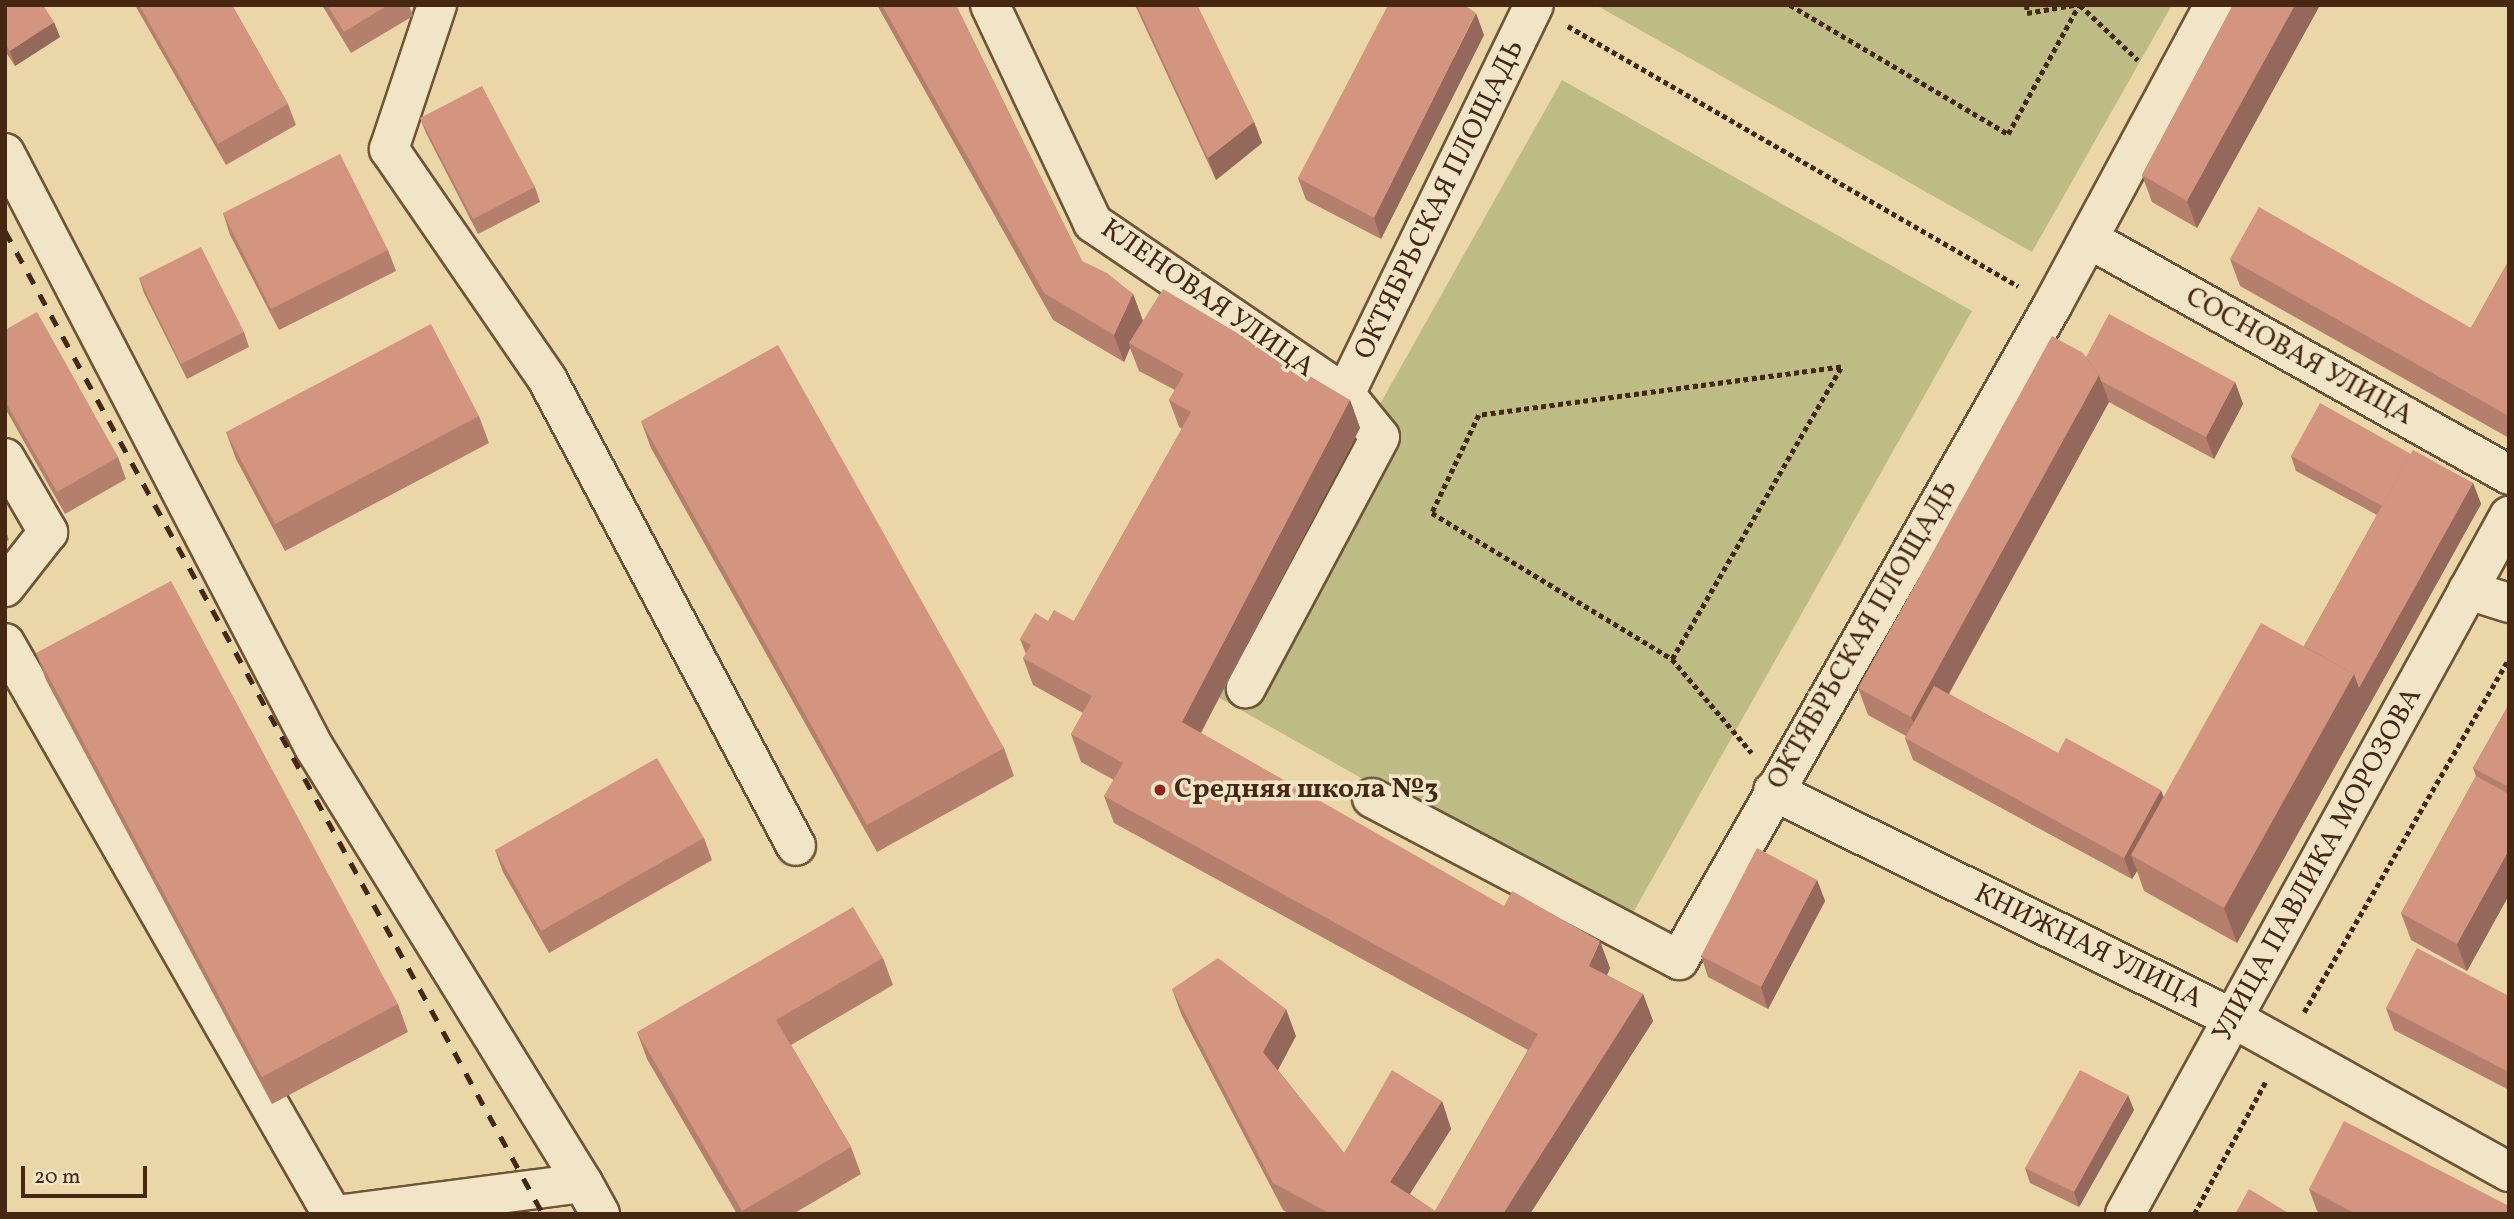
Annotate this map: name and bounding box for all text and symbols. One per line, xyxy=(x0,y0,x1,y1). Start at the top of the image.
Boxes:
street label: ОКТЯБРЬСКАЯ ПЛОЩАДЬ xyxy=(1348,35,1532,365)
street label: КЛЕНОВАЯ УЛИЦА xyxy=(1094,213,1320,385)
street label: СОСНОВАЯ УЛИЦА xyxy=(2179,281,2419,433)
street label: ОКТЯБРЬСКАЯ ПЛОЩАДЬ xyxy=(1761,474,1965,796)
street label: УЛИЦА ПАВЛИКА МОРОЗОВА xyxy=(2206,682,2430,1048)
place label: Средняя школа №3 xyxy=(1174,773,1438,807)
marker: Средняя школа №3 xyxy=(1152,782,1168,798)
street label: КНИЖНАЯ УЛИЦА xyxy=(1968,877,2208,1017)
scale bar xyxy=(24,1152,150,1196)
text: 20 m xyxy=(34,1163,80,1192)

